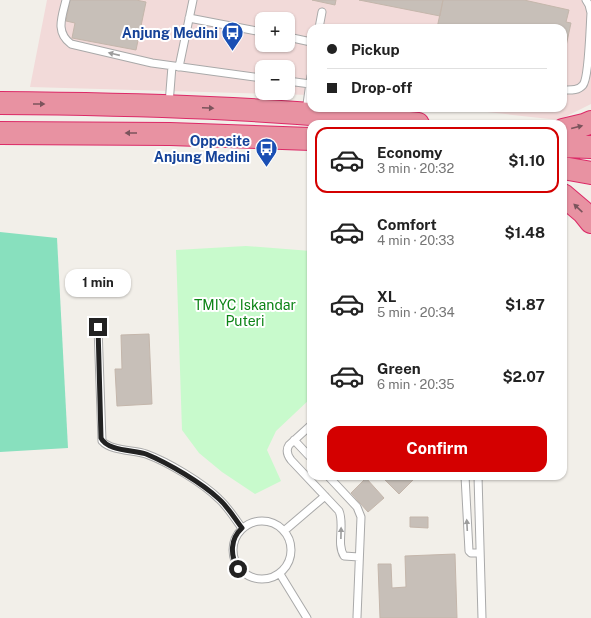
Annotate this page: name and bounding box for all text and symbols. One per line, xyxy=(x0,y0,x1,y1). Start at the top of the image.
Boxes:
map controls xyxy=(255,12,295,100)
button: + xyxy=(255,12,295,52)
bus stop icon: Anjung Medini xyxy=(220,20,246,53)
place label: Anjung Medini xyxy=(122,25,218,41)
text: Pickup xyxy=(351,41,400,58)
one-way arrow xyxy=(108,51,120,57)
button: − xyxy=(255,60,295,100)
text: Drop-off xyxy=(351,79,412,96)
one-way arrow xyxy=(33,101,46,107)
one-way arrow xyxy=(202,104,214,111)
one-way arrow xyxy=(571,124,583,130)
one-way arrow xyxy=(124,130,137,136)
place label: Opposite Anjung Medini xyxy=(154,133,250,165)
bus stop icon: Opposite Anjung Medini xyxy=(253,136,279,169)
icon: car xyxy=(329,142,365,178)
text: Economy xyxy=(377,144,442,161)
text: $1.10 xyxy=(508,152,545,169)
text: 3 min · 20:32 xyxy=(377,161,454,176)
one-way arrow xyxy=(573,203,583,212)
icon: car xyxy=(329,214,365,250)
text: Comfort xyxy=(377,216,437,233)
text: $1.48 xyxy=(504,224,545,241)
text: 4 min · 20:33 xyxy=(377,233,455,248)
callout: 1 min xyxy=(65,269,131,297)
text: 1 min xyxy=(82,275,114,290)
icon: car xyxy=(329,286,365,322)
text: XL xyxy=(377,288,396,305)
text: $1.87 xyxy=(505,296,545,313)
park label: TMIYC Iskandar Puteri xyxy=(194,297,296,329)
text: 5 min · 20:34 xyxy=(377,305,455,320)
route end xyxy=(89,318,107,336)
icon: car xyxy=(329,358,365,394)
text: Green xyxy=(377,360,421,377)
text: $2.07 xyxy=(502,368,545,385)
text: 6 min · 20:35 xyxy=(377,377,455,392)
button: Confirm xyxy=(327,426,547,472)
one-way arrow xyxy=(464,518,470,531)
one-way arrow xyxy=(338,526,344,539)
route start xyxy=(229,560,247,578)

